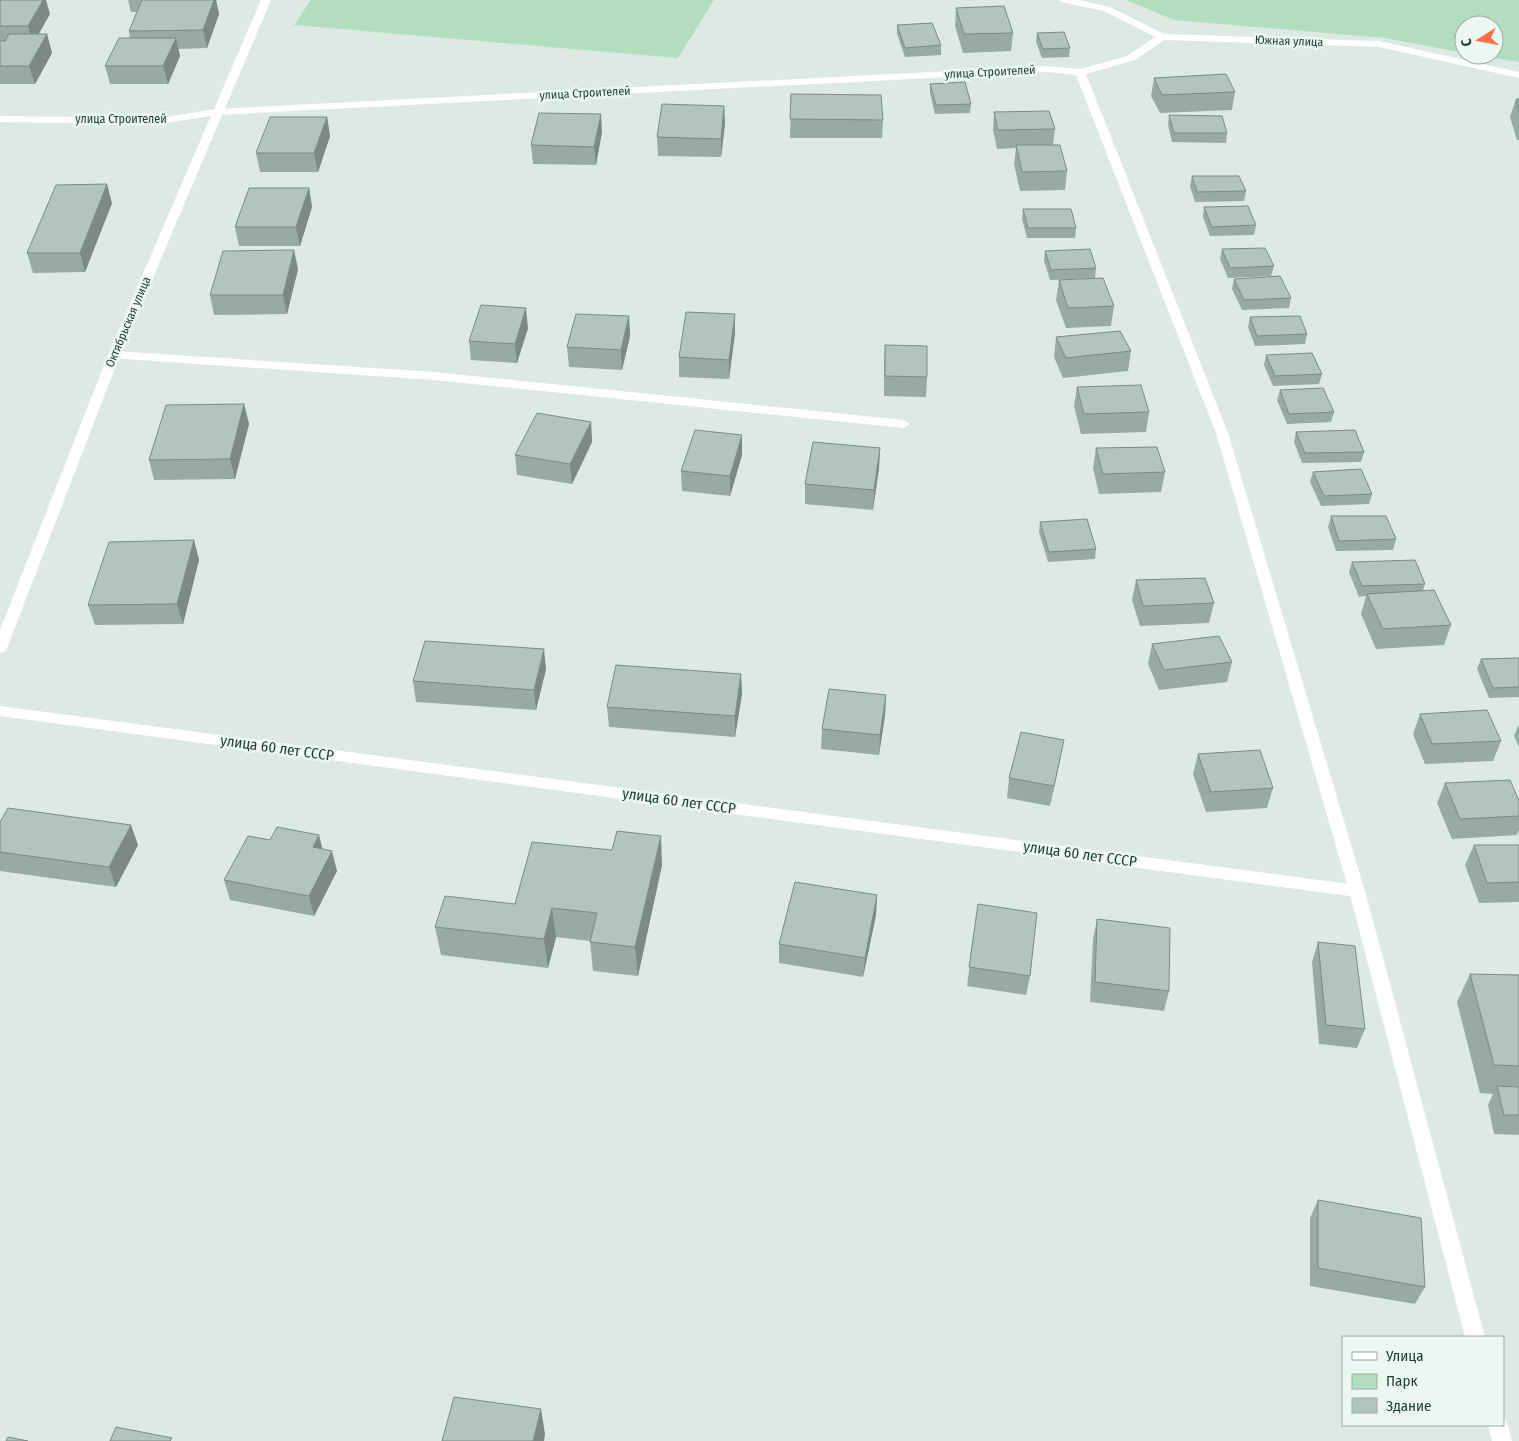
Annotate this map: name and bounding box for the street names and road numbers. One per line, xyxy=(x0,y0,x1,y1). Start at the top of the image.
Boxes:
street label: Южная улица xyxy=(1255,33,1324,49)
street label: улица Строителей xyxy=(944,63,1036,81)
street label: улица Строителей xyxy=(539,84,631,102)
street label: улица Строителей xyxy=(75,112,167,126)
street label: Октябрьская улица xyxy=(103,274,153,369)
street label: улица 60 лет СССР xyxy=(219,731,335,765)
street label: улица 60 лет СССР xyxy=(621,784,737,818)
street label: улица 60 лет СССР xyxy=(1022,837,1138,871)

